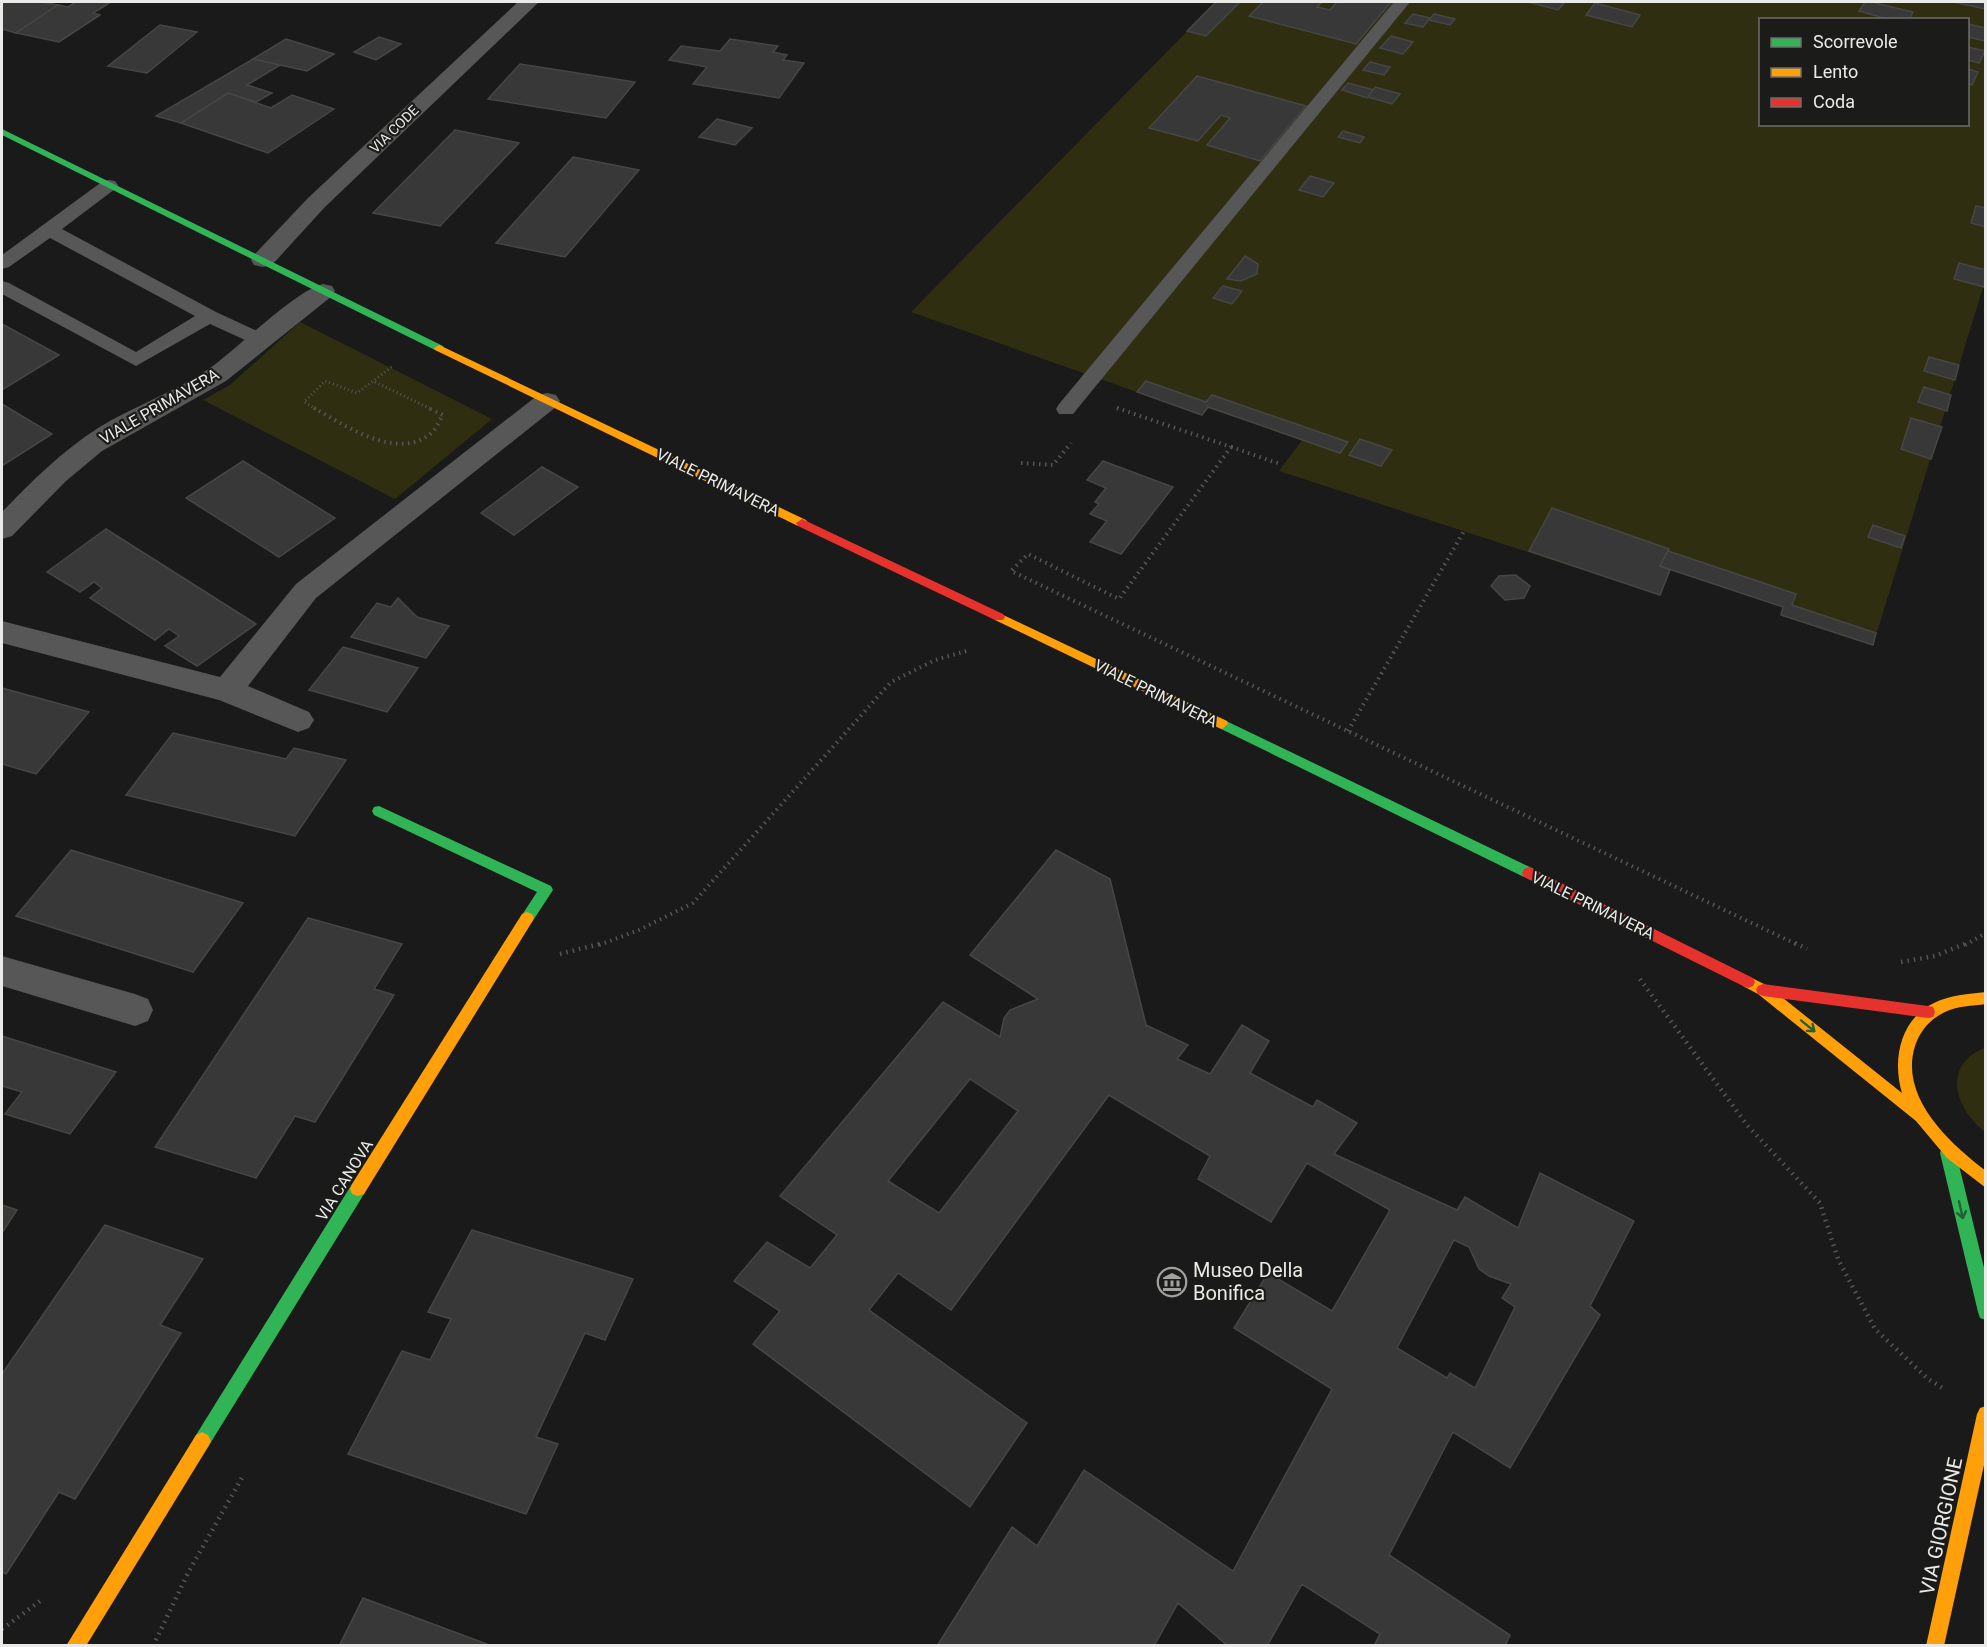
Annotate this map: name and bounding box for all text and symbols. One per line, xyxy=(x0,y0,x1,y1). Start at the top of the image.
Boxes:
legend xyxy=(1759,18,1969,126)
text: Scorrevole xyxy=(1813,31,1898,52)
text: Lento xyxy=(1813,61,1858,82)
text: Coda xyxy=(1813,91,1855,112)
street label: VIA CODE xyxy=(366,102,422,156)
street label: VIALE PRIMAVERA xyxy=(96,364,223,448)
street label: VIALE PRIMAVERA xyxy=(653,444,783,521)
street label: VIALE PRIMAVERA xyxy=(1091,655,1221,732)
street label: VIALE PRIMAVERA xyxy=(1528,867,1658,944)
one-way arrow xyxy=(1800,1020,1816,1033)
street label: VIA CANOVA xyxy=(312,1136,377,1224)
one-way arrow xyxy=(1956,1200,1968,1219)
place label: Museo Della Bonifica xyxy=(1193,1258,1303,1305)
museum icon: Museo Della Bonifica xyxy=(1156,1266,1188,1298)
street label: VIA GIORGIONE xyxy=(1915,1455,1967,1597)

